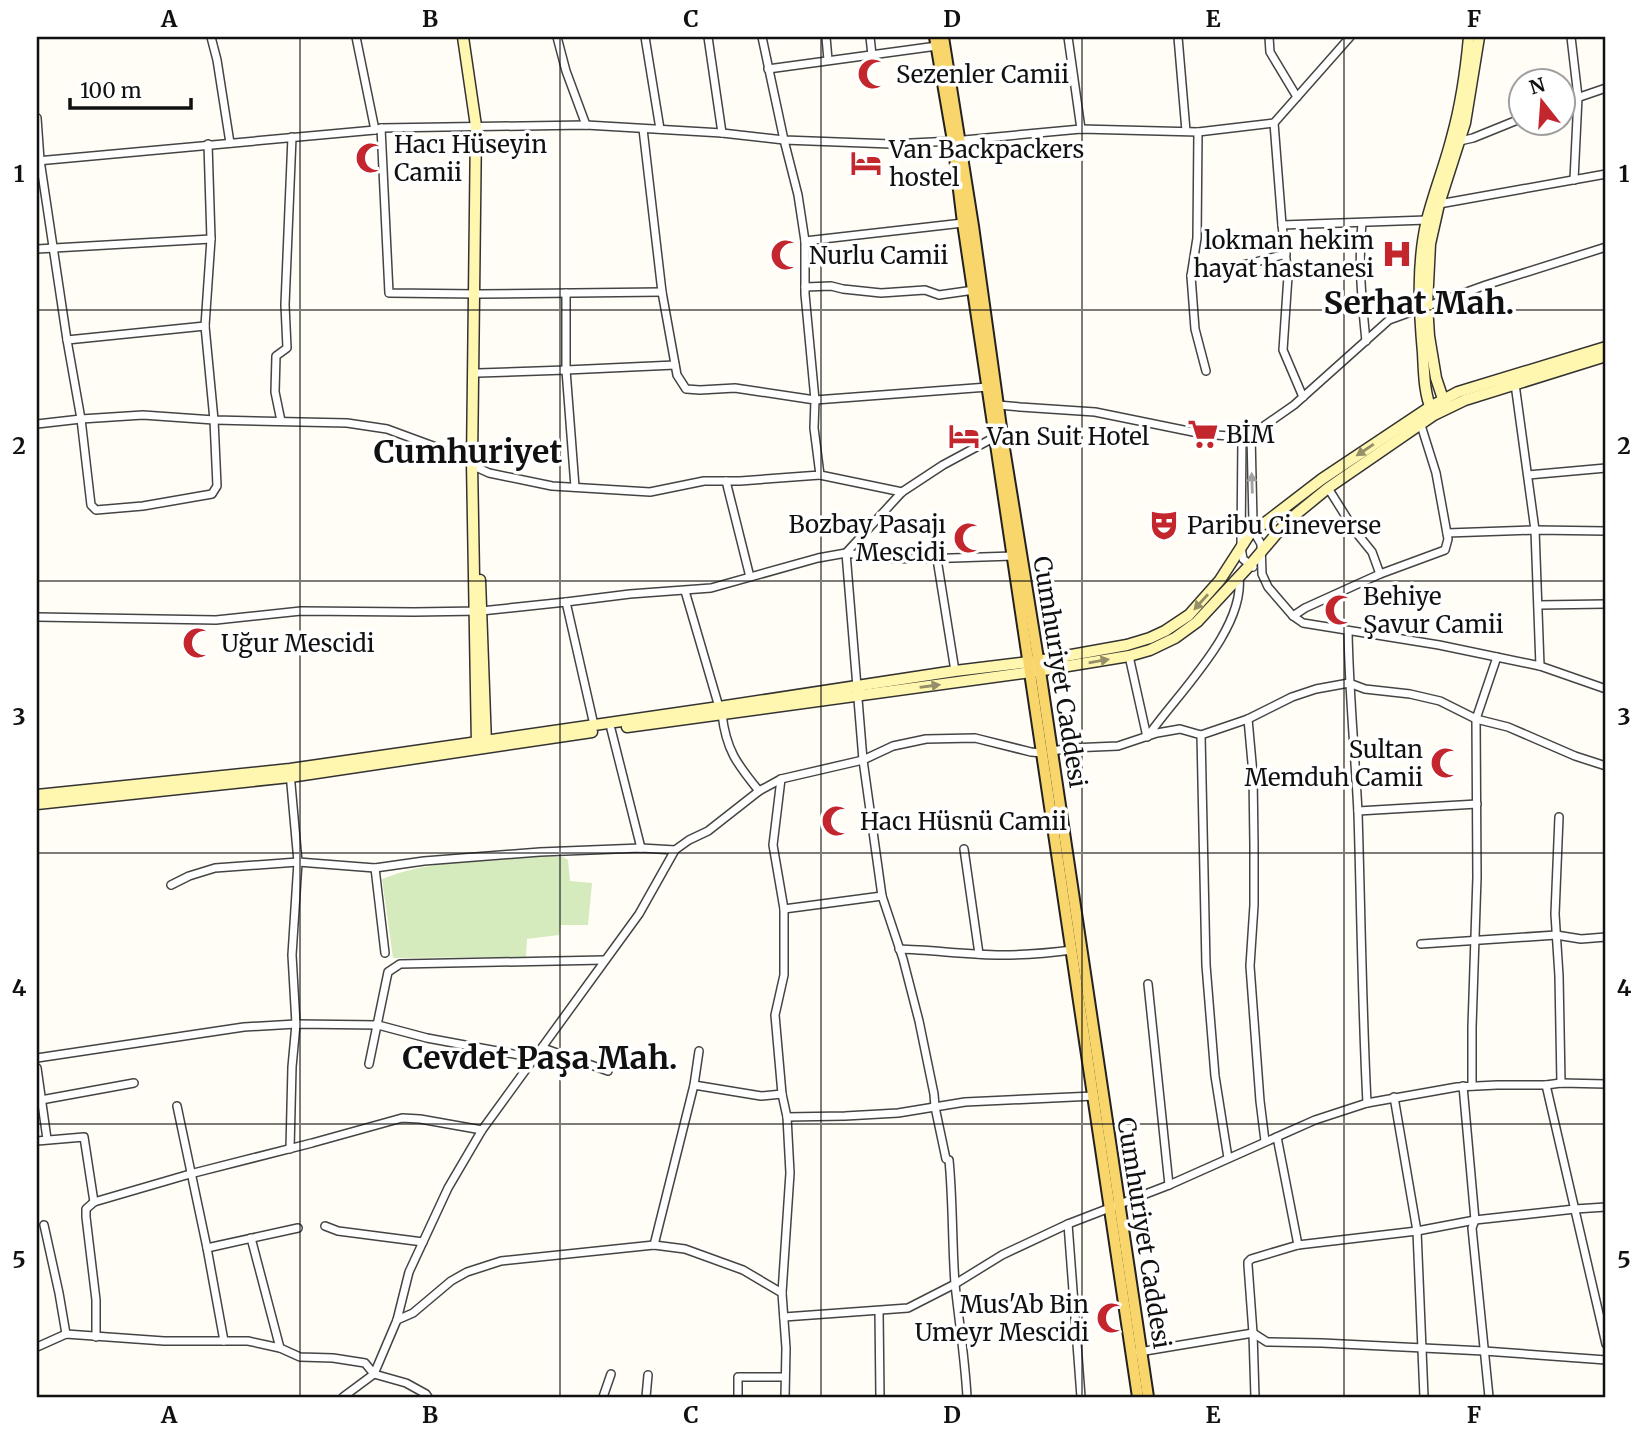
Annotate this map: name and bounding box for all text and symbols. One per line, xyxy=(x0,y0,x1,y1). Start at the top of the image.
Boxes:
text: A xyxy=(160,4,178,33)
text: B xyxy=(422,4,438,33)
text: C xyxy=(683,4,699,33)
text: D xyxy=(943,4,961,33)
text: E xyxy=(1205,4,1221,33)
text: F xyxy=(1467,4,1481,33)
mosque icon: Sezenler Camii xyxy=(856,57,890,91)
place label: Sezenler Camii xyxy=(896,59,1069,90)
scale bar xyxy=(70,66,191,110)
north arrow xyxy=(1506,66,1576,136)
text: N xyxy=(1526,72,1548,99)
text: 100 m xyxy=(80,77,142,104)
place label: Hacı Hüseyin Camii xyxy=(394,129,547,188)
place label: Van Backpackers hostel xyxy=(888,134,1084,193)
mosque icon: Hacı Hüseyin Camii xyxy=(354,141,388,175)
hotel icon: Van Backpackers hostel xyxy=(849,146,883,180)
text: 1 xyxy=(14,159,25,188)
text: 1 xyxy=(1619,159,1630,188)
place label: lokman hekim hayat hastanesi xyxy=(1193,225,1374,284)
hospital icon: lokman hekim hayat hastanesi xyxy=(1380,237,1414,271)
mosque icon: Nurlu Camii xyxy=(769,238,803,272)
place label: Nurlu Camii xyxy=(809,240,948,271)
district label: Serhat Mah. xyxy=(1324,283,1514,323)
supermarket icon: BİM xyxy=(1186,417,1220,451)
hotel icon: Van Suit Hotel xyxy=(947,419,981,453)
place label: BİM xyxy=(1226,419,1275,450)
place label: Van Suit Hotel xyxy=(986,421,1149,452)
text: 2 xyxy=(12,431,26,460)
text: 2 xyxy=(1617,431,1631,460)
district label: Cumhuriyet xyxy=(374,432,562,472)
one-way arrow xyxy=(1356,443,1375,456)
one-way arrow xyxy=(1246,472,1258,494)
theatre icon: Paribu Cineverse xyxy=(1147,508,1181,542)
place label: Bozbay Pasajı Mescidi xyxy=(788,509,946,568)
place label: Paribu Cineverse xyxy=(1187,510,1381,541)
mosque icon: Bozbay Pasajı Mescidi xyxy=(952,521,986,555)
street label: Cumhuriyet Caddesi xyxy=(1026,554,1094,790)
place label: Behiye Şavur Camii xyxy=(1363,581,1504,640)
mosque icon: Behiye Şavur Camii xyxy=(1323,593,1357,627)
one-way arrow xyxy=(1194,594,1209,611)
mosque icon: Uğur Mescidi xyxy=(181,626,215,660)
place label: Uğur Mescidi xyxy=(221,628,375,659)
one-way arrow xyxy=(1088,655,1110,666)
one-way arrow xyxy=(919,680,941,691)
text: 3 xyxy=(12,702,26,731)
text: 3 xyxy=(1617,702,1631,731)
place label: Sultan Memduh Camii xyxy=(1244,734,1423,793)
mosque icon: Sultan Memduh Camii xyxy=(1429,746,1463,780)
mosque icon: Hacı Hüsnü Camii xyxy=(820,804,854,838)
place label: Hacı Hüsnü Camii xyxy=(860,806,1067,837)
text: 4 xyxy=(12,973,27,1002)
text: 4 xyxy=(1617,973,1632,1002)
district label: Cevdet Paşa Mah. xyxy=(402,1038,678,1078)
street label: Cumhuriyet Caddesi xyxy=(1110,1115,1178,1351)
text: 5 xyxy=(12,1245,26,1274)
text: 5 xyxy=(1617,1245,1631,1274)
place label: Mus'Ab Bin Umeyr Mescidi xyxy=(915,1289,1089,1348)
mosque icon: Mus'Ab Bin Umeyr Mescidi xyxy=(1095,1301,1129,1335)
text: A xyxy=(160,1400,178,1429)
text: B xyxy=(422,1400,438,1429)
text: C xyxy=(683,1400,699,1429)
text: D xyxy=(943,1400,961,1429)
text: E xyxy=(1205,1400,1221,1429)
text: F xyxy=(1467,1400,1481,1429)

